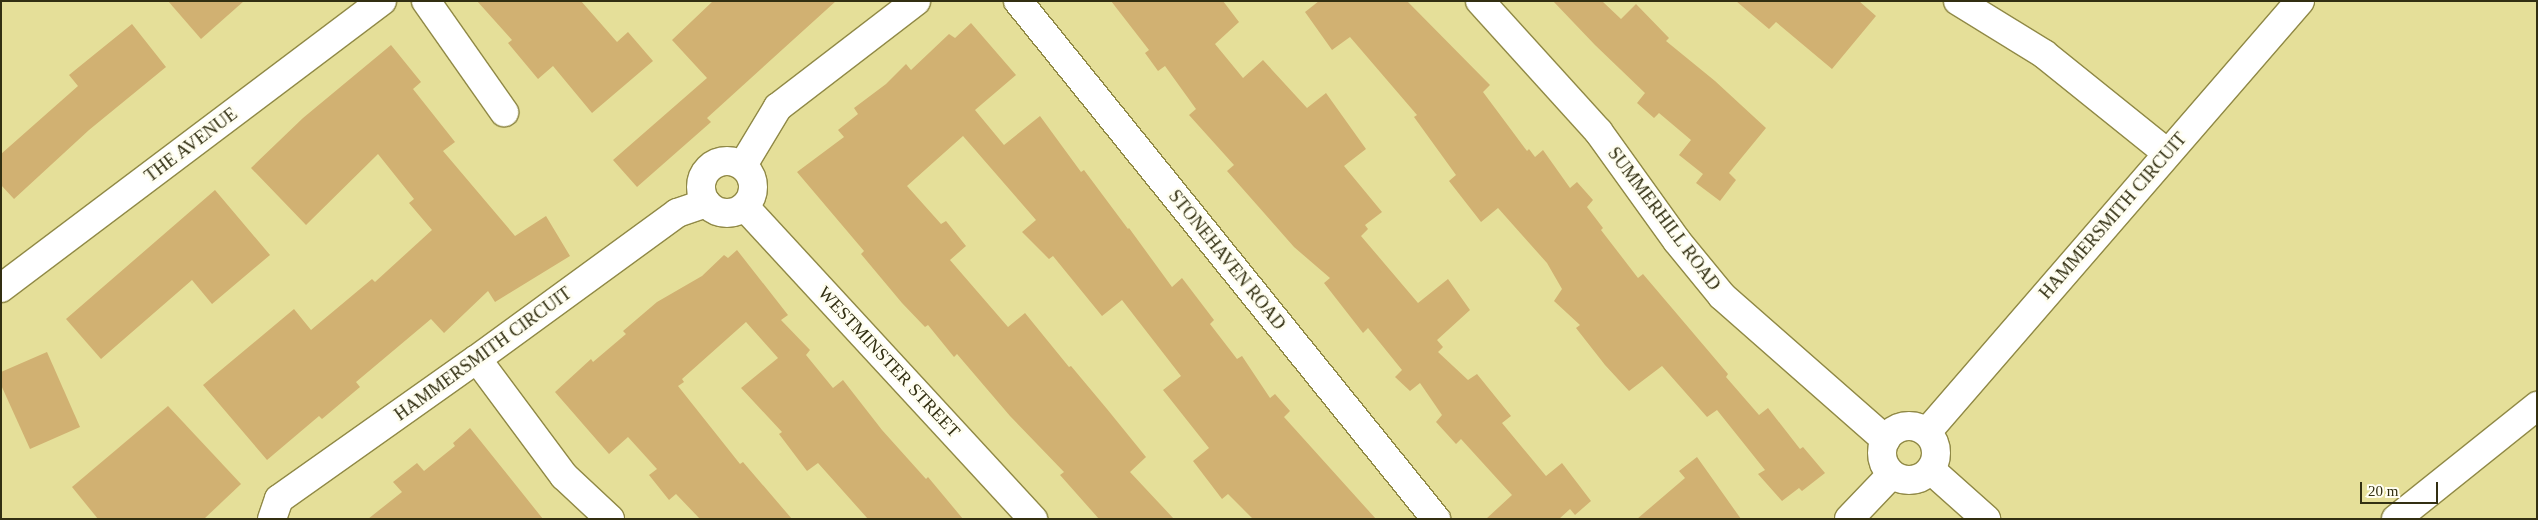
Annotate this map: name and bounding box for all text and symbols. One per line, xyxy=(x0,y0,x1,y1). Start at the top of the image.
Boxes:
street label: THE AVENUE xyxy=(140,103,242,187)
street label: HAMMERSMITH CIRCUIT xyxy=(2035,128,2191,304)
street label: SUMMERHILL ROAD xyxy=(1603,143,1725,295)
street label: STONEHAVEN ROAD xyxy=(1164,186,1290,334)
street label: WESTMINSTER STREET xyxy=(813,282,965,442)
street label: HAMMERSMITH CIRCUIT xyxy=(390,283,576,425)
scale bar xyxy=(2363,472,2440,504)
text: 20 m xyxy=(2368,483,2398,499)

